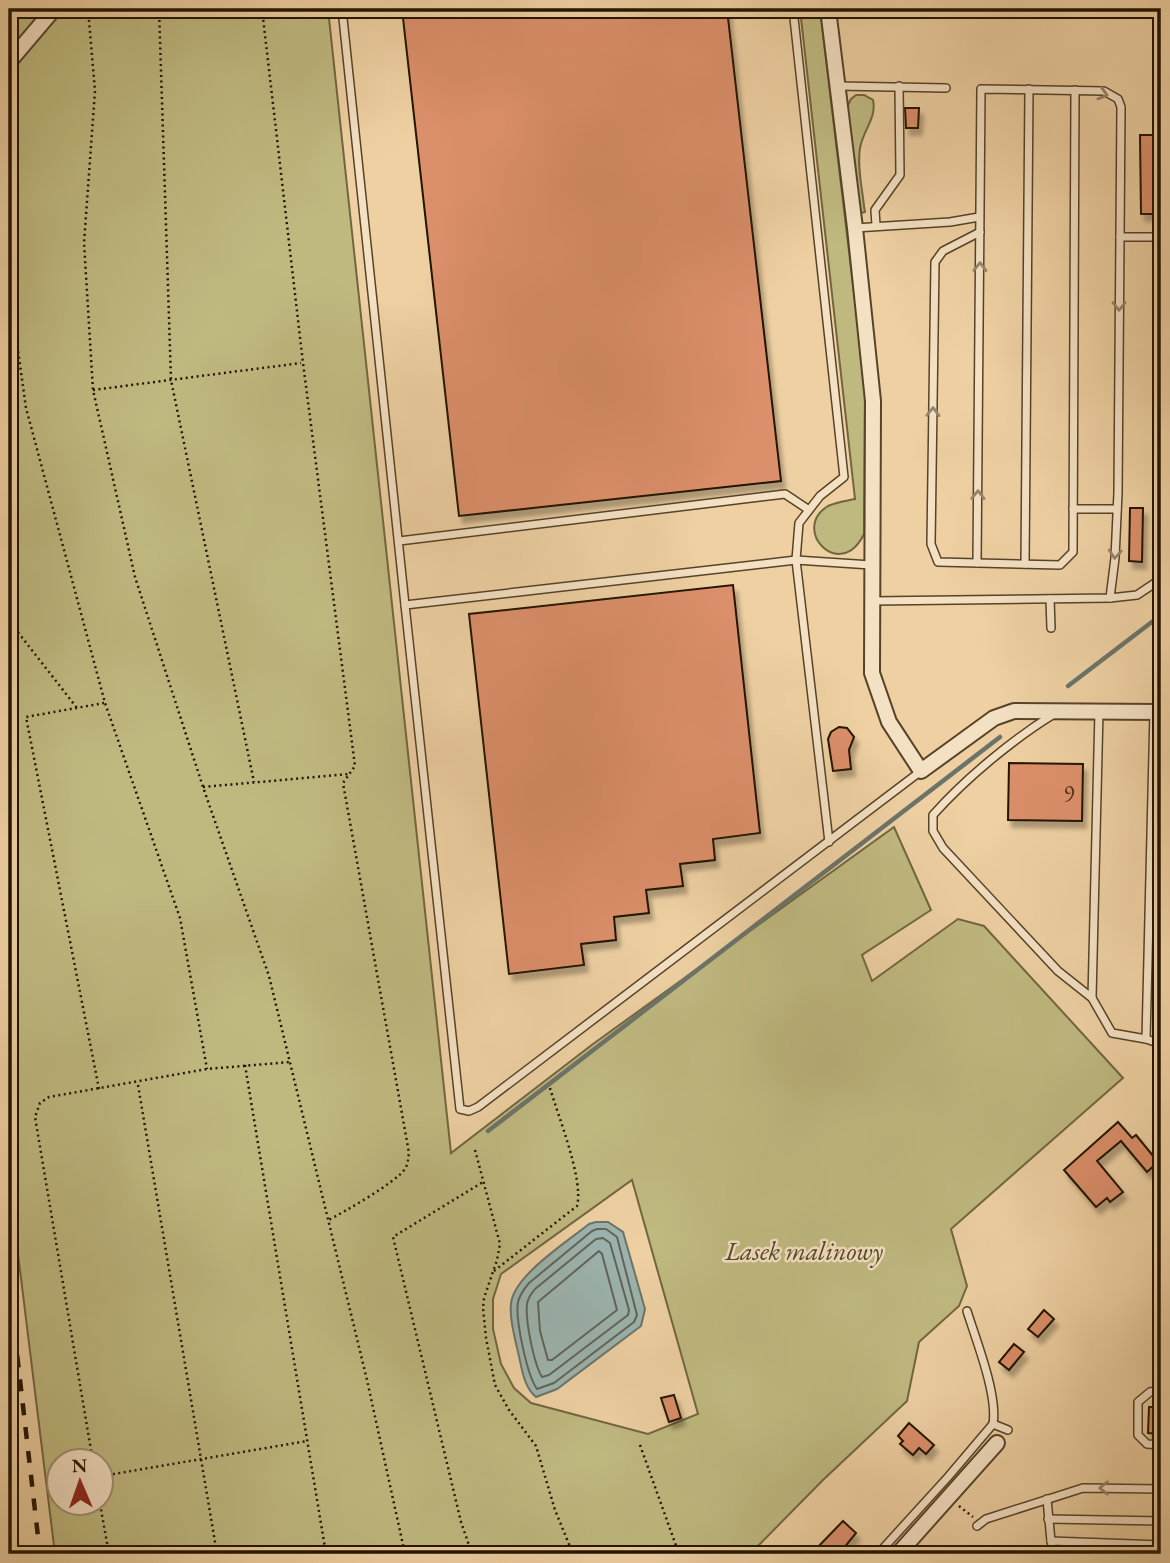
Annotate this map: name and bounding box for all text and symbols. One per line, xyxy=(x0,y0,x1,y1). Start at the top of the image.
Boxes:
one-way arrow xyxy=(1097,86,1109,100)
one-way arrow xyxy=(972,261,988,272)
one-way arrow xyxy=(1111,301,1127,311)
one-way arrow xyxy=(925,406,940,417)
one-way arrow xyxy=(970,489,986,499)
one-way arrow xyxy=(1108,549,1123,560)
house number: 9 xyxy=(1063,779,1075,809)
park label: Lasek malinowy xyxy=(724,1234,884,1268)
north arrow xyxy=(46,1448,116,1518)
text: N xyxy=(71,1453,88,1478)
one-way arrow xyxy=(1098,1481,1109,1496)

